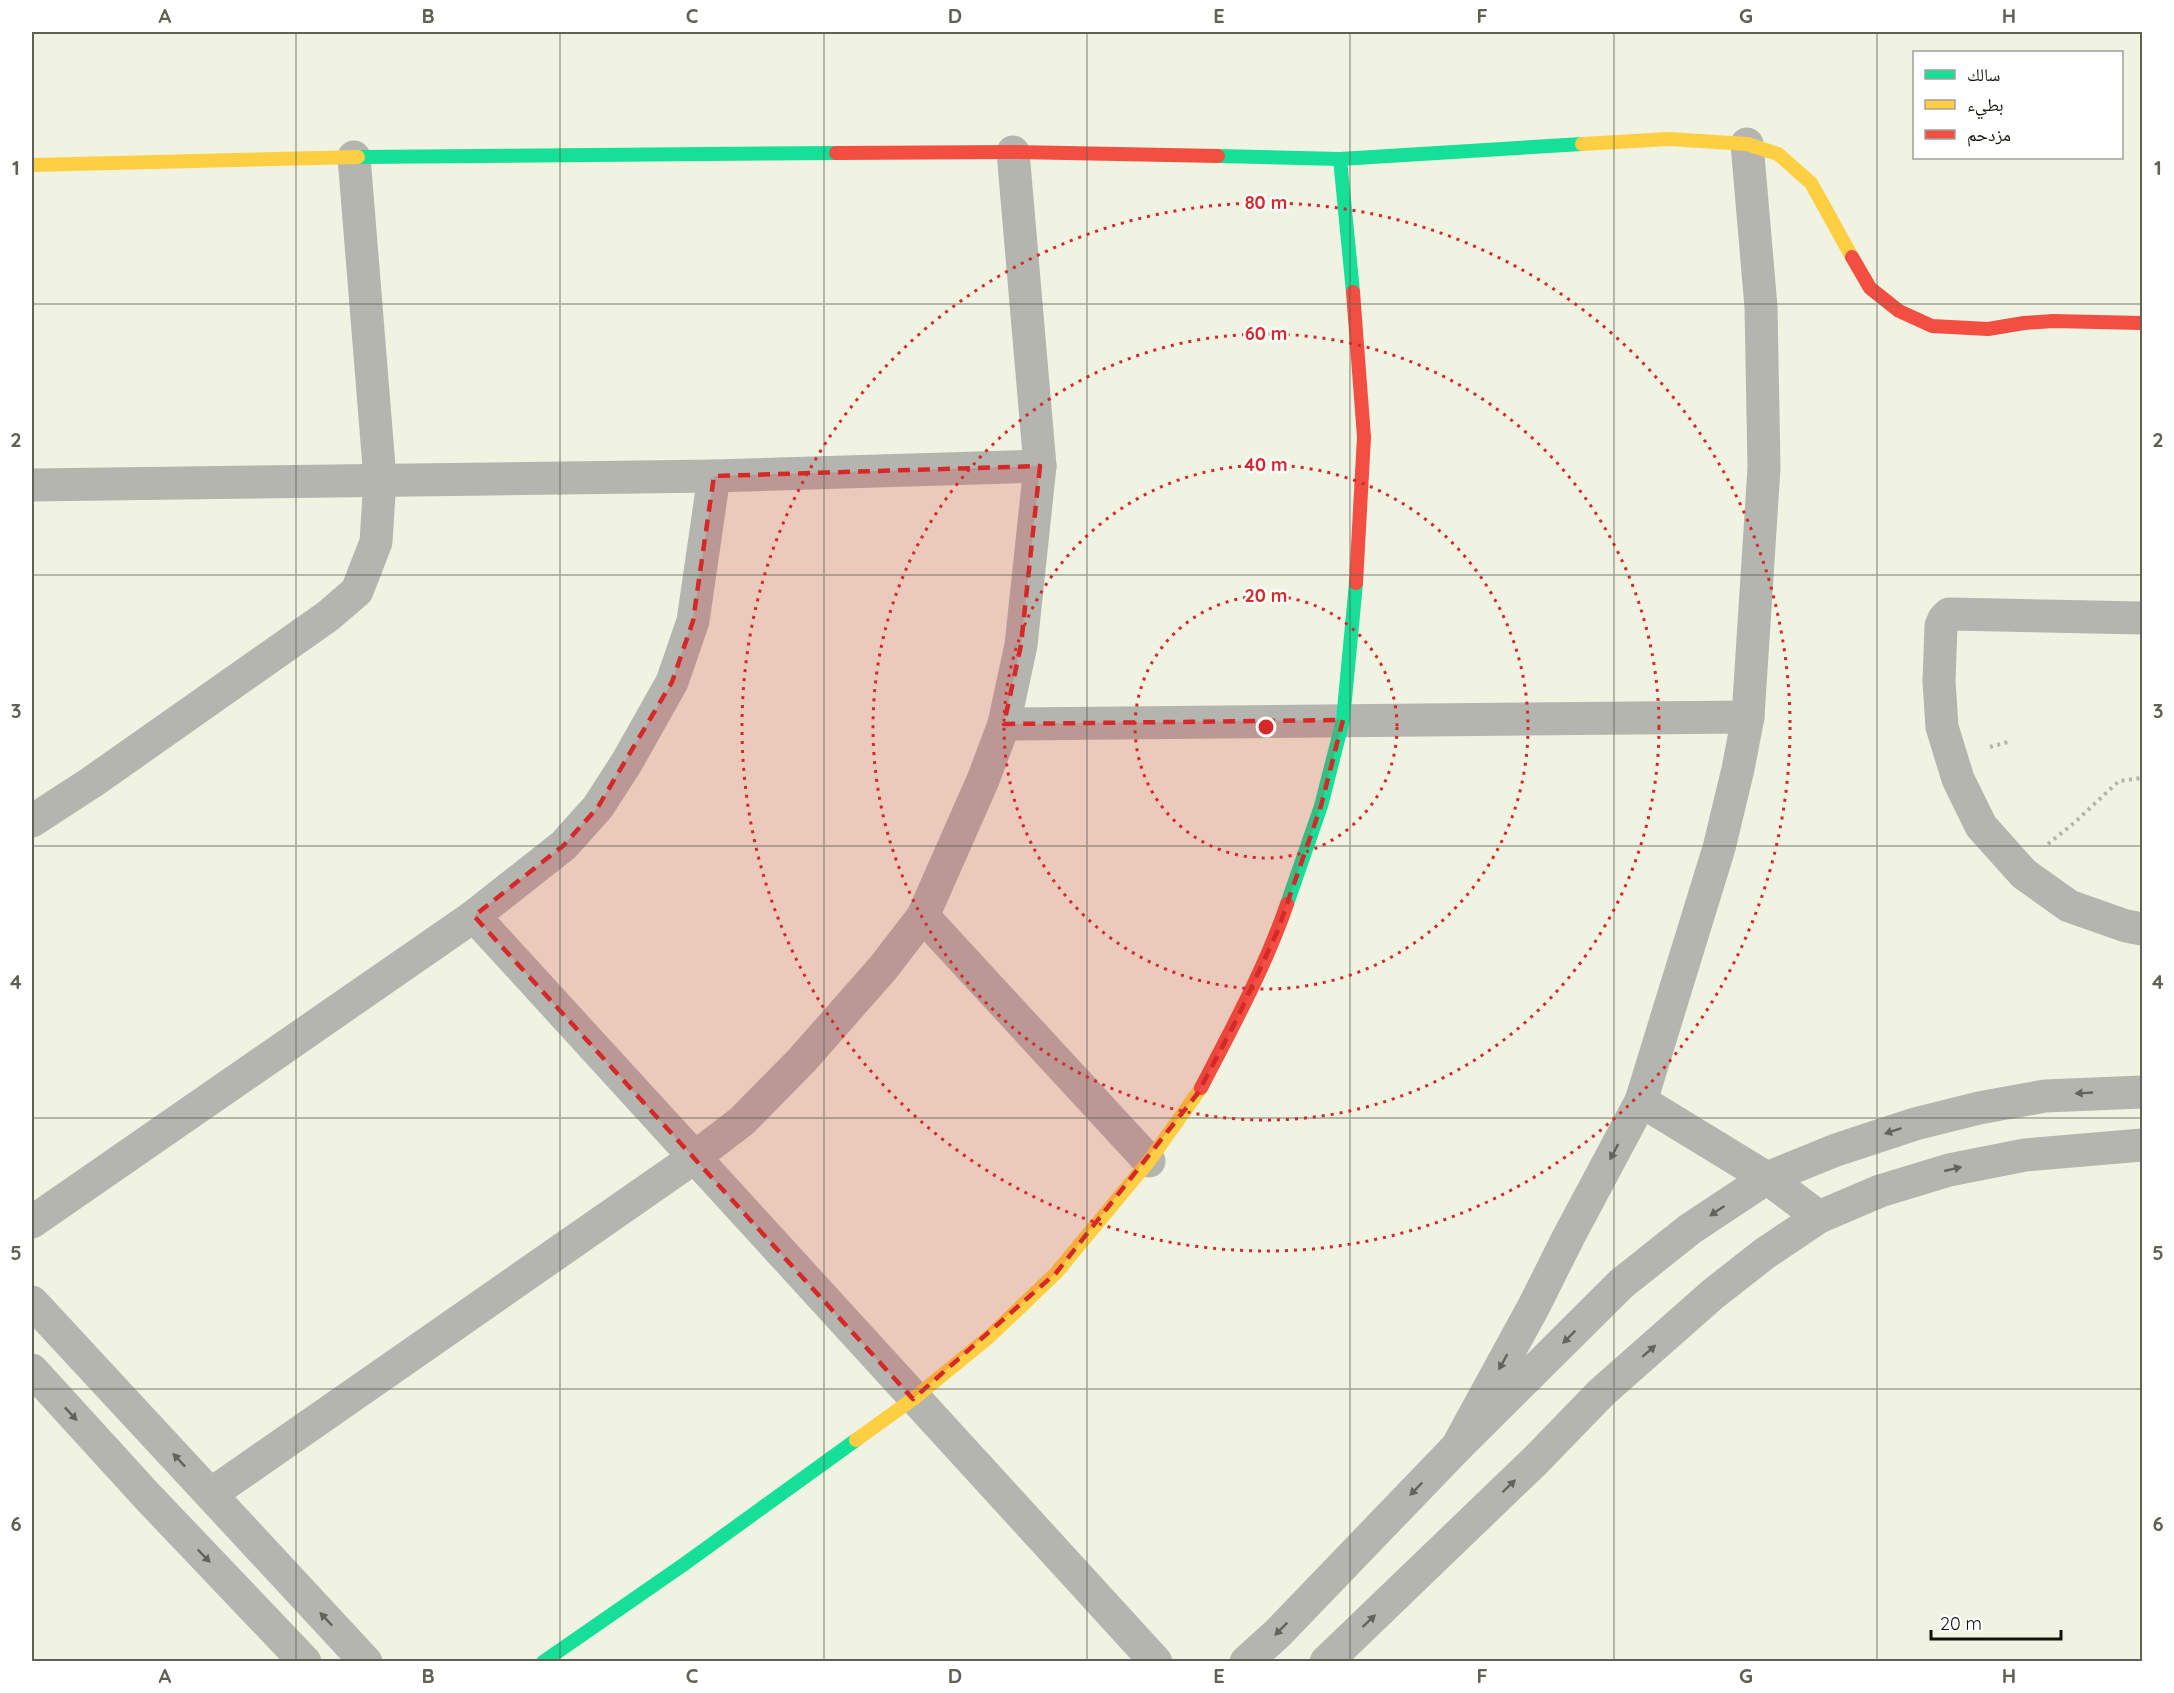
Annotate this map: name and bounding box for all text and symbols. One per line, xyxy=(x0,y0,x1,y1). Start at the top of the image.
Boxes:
text: A xyxy=(159,3,172,28)
text: B xyxy=(421,3,435,28)
text: C xyxy=(686,3,699,28)
text: D xyxy=(948,3,962,28)
text: E xyxy=(1213,3,1225,28)
text: F xyxy=(1476,3,1488,28)
text: G xyxy=(1739,3,1753,28)
text: H xyxy=(2002,3,2016,28)
legend xyxy=(1913,51,2123,159)
text: سالك xyxy=(1967,63,2000,86)
text: بطيء xyxy=(1967,93,2004,120)
text: مزدحم xyxy=(1967,123,2011,147)
text: 1 xyxy=(12,155,20,180)
text: 1 xyxy=(2154,155,2162,180)
text: 80 m xyxy=(1245,191,1287,214)
text: 60 m xyxy=(1245,322,1287,345)
text: 2 xyxy=(10,427,22,452)
text: 2 xyxy=(2152,427,2164,452)
text: 40 m xyxy=(1244,453,1288,476)
text: 20 m xyxy=(1245,584,1287,607)
text: 3 xyxy=(11,698,21,723)
text: 3 xyxy=(2153,698,2163,723)
centre of rings xyxy=(1256,717,1276,737)
text: 4 xyxy=(10,969,22,994)
text: 4 xyxy=(2152,969,2164,994)
one-way arrow xyxy=(2075,1089,2094,1098)
one-way arrow xyxy=(1884,1127,1902,1136)
one-way arrow xyxy=(1609,1144,1619,1161)
one-way arrow xyxy=(1944,1164,1962,1174)
one-way arrow xyxy=(1709,1205,1725,1216)
text: 5 xyxy=(10,1240,22,1265)
text: 5 xyxy=(2152,1240,2164,1265)
one-way arrow xyxy=(1562,1330,1576,1344)
one-way arrow xyxy=(1641,1345,1656,1358)
one-way arrow xyxy=(1498,1353,1508,1370)
one-way arrow xyxy=(64,1406,78,1421)
one-way arrow xyxy=(173,1454,187,1468)
one-way arrow xyxy=(1501,1480,1516,1493)
one-way arrow xyxy=(1410,1481,1424,1495)
text: 6 xyxy=(10,1511,22,1536)
text: 6 xyxy=(2152,1511,2164,1536)
one-way arrow xyxy=(197,1549,211,1563)
scale bar xyxy=(1931,1603,2062,1641)
one-way arrow xyxy=(320,1612,334,1626)
text: 20 m xyxy=(1940,1612,1982,1635)
one-way arrow xyxy=(1361,1615,1375,1629)
one-way arrow xyxy=(1275,1622,1289,1636)
text: A xyxy=(159,1663,172,1688)
text: B xyxy=(421,1663,435,1688)
text: C xyxy=(686,1663,699,1688)
text: D xyxy=(948,1663,962,1688)
text: E xyxy=(1213,1663,1225,1688)
text: F xyxy=(1476,1663,1488,1688)
text: G xyxy=(1739,1663,1753,1688)
text: H xyxy=(2002,1663,2016,1688)

